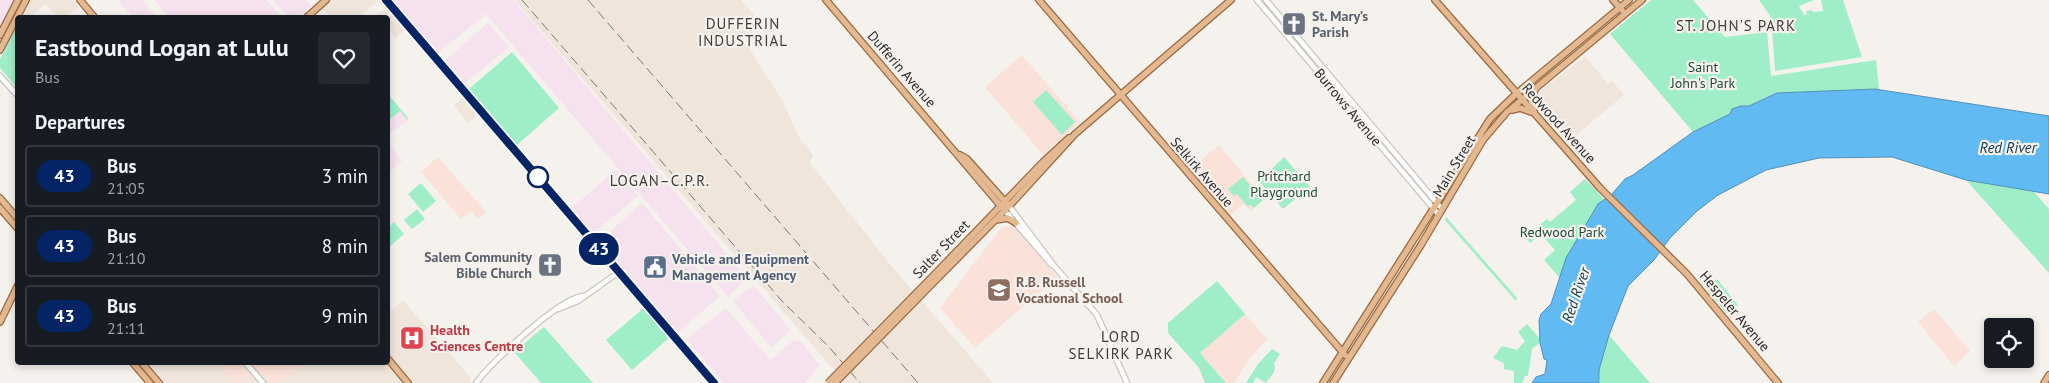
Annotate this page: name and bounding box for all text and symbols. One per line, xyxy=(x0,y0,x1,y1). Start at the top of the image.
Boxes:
place label: St. Mary’s Parish xyxy=(1312,7,1368,41)
church icon: St. Mary’s Parish xyxy=(1281,11,1307,37)
district label: DUFFERIN INDUSTRIAL xyxy=(698,14,788,50)
district label: ST. JOHN'S PARK xyxy=(1676,16,1796,35)
street label: Dufferin Avenue xyxy=(864,27,940,111)
text: Eastbound Logan at Lulu xyxy=(35,32,289,63)
button: heart xyxy=(318,32,370,84)
park label: Saint John's Park xyxy=(1670,58,1736,92)
street label: Burrows Avenue xyxy=(1310,65,1386,149)
text: Bus xyxy=(35,67,60,87)
street label: Redwood Avenue xyxy=(1518,79,1600,167)
text: Departures xyxy=(35,110,125,134)
street label: Main Street xyxy=(1429,132,1480,200)
street label: Selkirk Avenue xyxy=(1167,133,1237,211)
water label: Red River xyxy=(1980,138,2038,157)
text: Bus xyxy=(107,154,136,178)
text: 43 xyxy=(54,164,75,187)
text: 3 min xyxy=(322,164,368,188)
unlabelled marker xyxy=(527,166,549,188)
park label: Pritchard Playground xyxy=(1250,167,1318,201)
district label: LOGAN–C.P.R. xyxy=(610,171,710,190)
text: 21:05 xyxy=(107,178,145,198)
street label: Salter Street xyxy=(909,216,973,282)
park label: Redwood Park xyxy=(1520,223,1605,241)
text: Bus xyxy=(107,224,136,248)
line badge: 43 xyxy=(576,233,622,265)
text: 43 xyxy=(54,234,75,257)
text: 8 min xyxy=(322,234,368,258)
text: 43 xyxy=(589,237,609,260)
text: 21:10 xyxy=(107,248,145,268)
place label: Salem Community Bible Church xyxy=(424,248,532,282)
place label: Vehicle and Equipment Management Agency xyxy=(671,250,809,284)
church icon: Salem Community Bible Church xyxy=(537,252,563,278)
public building icon: Vehicle and Equipment Management Agency xyxy=(642,254,668,280)
water label: Red River xyxy=(1557,264,1594,325)
street label: Hespeler Avenue xyxy=(1696,267,1774,355)
place label: R.B. Russell Vocational School xyxy=(1015,273,1123,307)
school or university icon: R.B. Russell Vocational School xyxy=(986,277,1012,303)
text: Bus xyxy=(107,294,136,318)
text: 43 xyxy=(54,304,75,327)
text: 9 min xyxy=(322,304,368,328)
text: 21:11 xyxy=(107,318,145,338)
map controls xyxy=(1984,318,2034,368)
button: locate xyxy=(1984,318,2034,368)
place label: Health Sciences Centre xyxy=(430,321,523,355)
hospital icon: Health Sciences Centre xyxy=(399,325,425,351)
district label: LORD SELKIRK PARK xyxy=(1068,327,1174,363)

